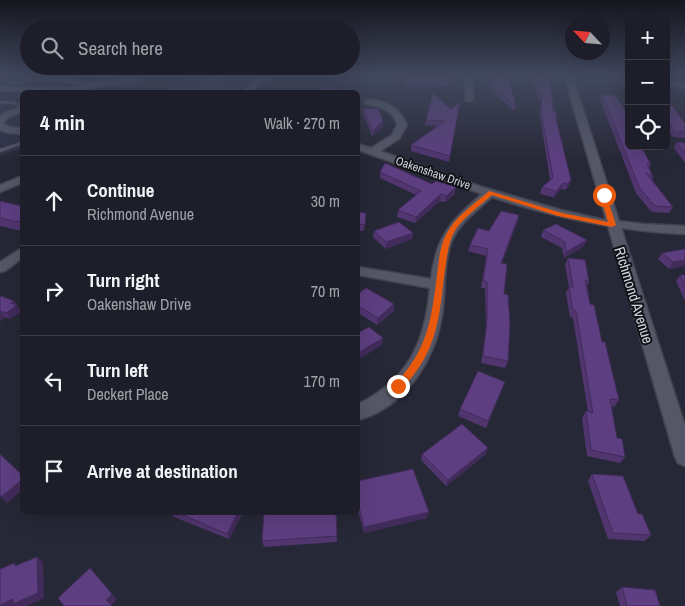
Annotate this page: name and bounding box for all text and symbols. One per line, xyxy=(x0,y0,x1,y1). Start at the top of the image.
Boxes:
north arrow xyxy=(565,15,610,60)
map controls xyxy=(625,15,670,150)
button: + xyxy=(625,15,670,60)
search box xyxy=(20,20,360,75)
icon: search xyxy=(38,34,66,62)
text: Search here xyxy=(78,35,163,61)
button: − xyxy=(625,60,670,105)
button: locate xyxy=(625,105,670,150)
text: 4 min xyxy=(40,108,85,137)
text: Walk · 270 m xyxy=(264,112,340,134)
street label: Oakenshaw Drive xyxy=(393,153,473,193)
text: Continue xyxy=(87,177,155,203)
route start xyxy=(593,184,616,207)
icon: ahead xyxy=(40,187,68,215)
text: 30 m xyxy=(311,190,340,212)
text: Richmond Avenue xyxy=(87,203,194,225)
street label: Richmond Avenue xyxy=(609,244,659,346)
text: Turn right xyxy=(87,267,159,293)
icon: right xyxy=(40,277,68,305)
text: 70 m xyxy=(311,280,340,302)
text: Oakenshaw Drive xyxy=(87,293,191,315)
text: Turn left xyxy=(87,357,148,383)
icon: left xyxy=(40,367,68,395)
text: 170 m xyxy=(304,370,340,392)
route end xyxy=(387,375,410,398)
text: Deckert Place xyxy=(87,383,169,405)
icon: arrive xyxy=(40,457,68,485)
text: Arrive at destination xyxy=(87,458,238,484)

